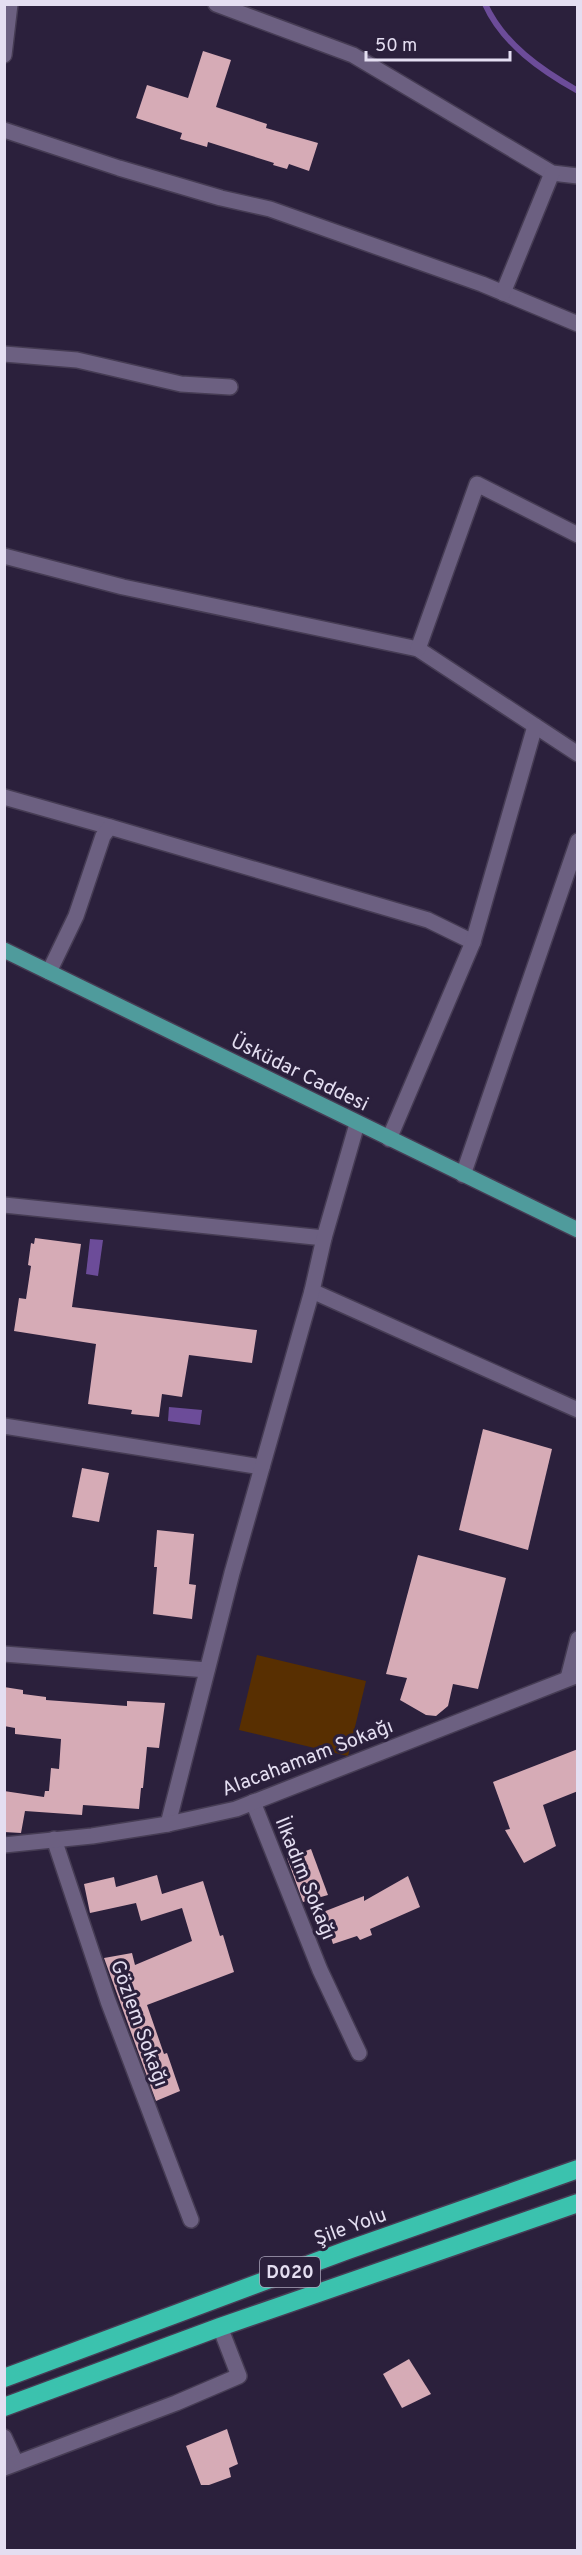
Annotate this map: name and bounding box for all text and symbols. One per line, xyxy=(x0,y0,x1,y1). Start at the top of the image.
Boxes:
scale bar xyxy=(366,24,510,62)
text: 50 m xyxy=(375,35,417,58)
street label: Üsküdar Caddesi xyxy=(226,1028,373,1118)
street label: Alacahamam Sokağı xyxy=(218,1714,397,1804)
street label: İlkadım Sokağı xyxy=(268,1813,341,1944)
street label: Gözlem Sokağı xyxy=(103,1957,173,2091)
street label: Şile Yolu xyxy=(311,2203,391,2253)
road number: D020 xyxy=(260,2257,320,2287)

